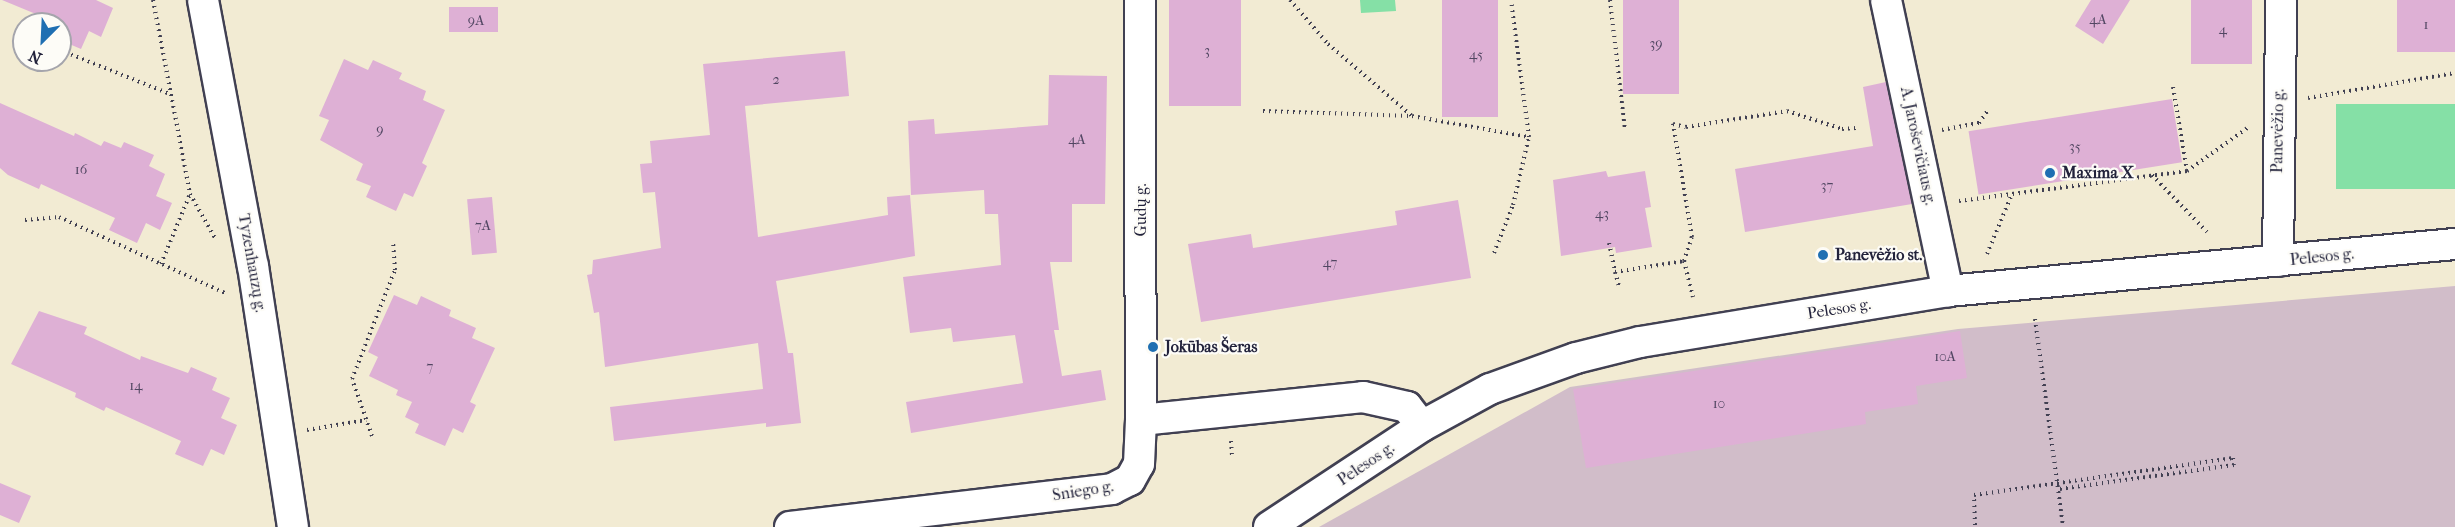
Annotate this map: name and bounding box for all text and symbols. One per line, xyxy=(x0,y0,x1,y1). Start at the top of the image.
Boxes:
north arrow xyxy=(12,12,72,72)
house number: 4A xyxy=(2089,12,2107,28)
house number: 9A xyxy=(468,13,484,29)
house number: 1 xyxy=(2424,17,2428,33)
house number: 4 xyxy=(2219,22,2227,38)
house number: 39 xyxy=(1649,36,1663,52)
house number: 3 xyxy=(1204,43,1210,59)
text: N xyxy=(26,46,45,68)
house number: 45 xyxy=(1469,47,1483,63)
house number: 2 xyxy=(772,72,780,88)
street label: A. Jaroševičiaus g. xyxy=(1896,85,1940,207)
street label: Panevėžio g. xyxy=(2268,89,2288,173)
house number: 9 xyxy=(376,122,384,138)
house number: 4A xyxy=(1068,132,1086,148)
house number: 35 xyxy=(2069,139,2081,155)
house number: 16 xyxy=(75,162,87,178)
place label: Maxima X xyxy=(2062,163,2134,183)
marker: Maxima X xyxy=(2043,166,2057,180)
house number: 37 xyxy=(1821,178,1833,194)
street label: Gudų g. xyxy=(1131,183,1151,237)
house number: 43 xyxy=(1595,206,1609,222)
street label: Tyzenhauzų g. xyxy=(234,212,270,314)
house number: 7A xyxy=(475,218,491,234)
street label: Pelesos g. xyxy=(2289,244,2355,270)
place label: Panevėžio st. xyxy=(1835,245,1922,265)
marker: Panevėžio st. xyxy=(1816,248,1830,262)
house number: 47 xyxy=(1323,255,1337,271)
street label: Pelesos g. xyxy=(1806,294,1872,324)
place label: Jokūbas Šeras xyxy=(1165,337,1257,357)
marker: Jokūbas Šeras xyxy=(1146,340,1160,354)
house number: 10A xyxy=(1934,349,1956,365)
house number: 7 xyxy=(427,359,433,375)
house number: 14 xyxy=(129,378,143,394)
house number: 10 xyxy=(1713,396,1725,412)
street label: Pelesos g. xyxy=(1334,438,1398,490)
street label: Sniego g. xyxy=(1051,477,1115,505)

